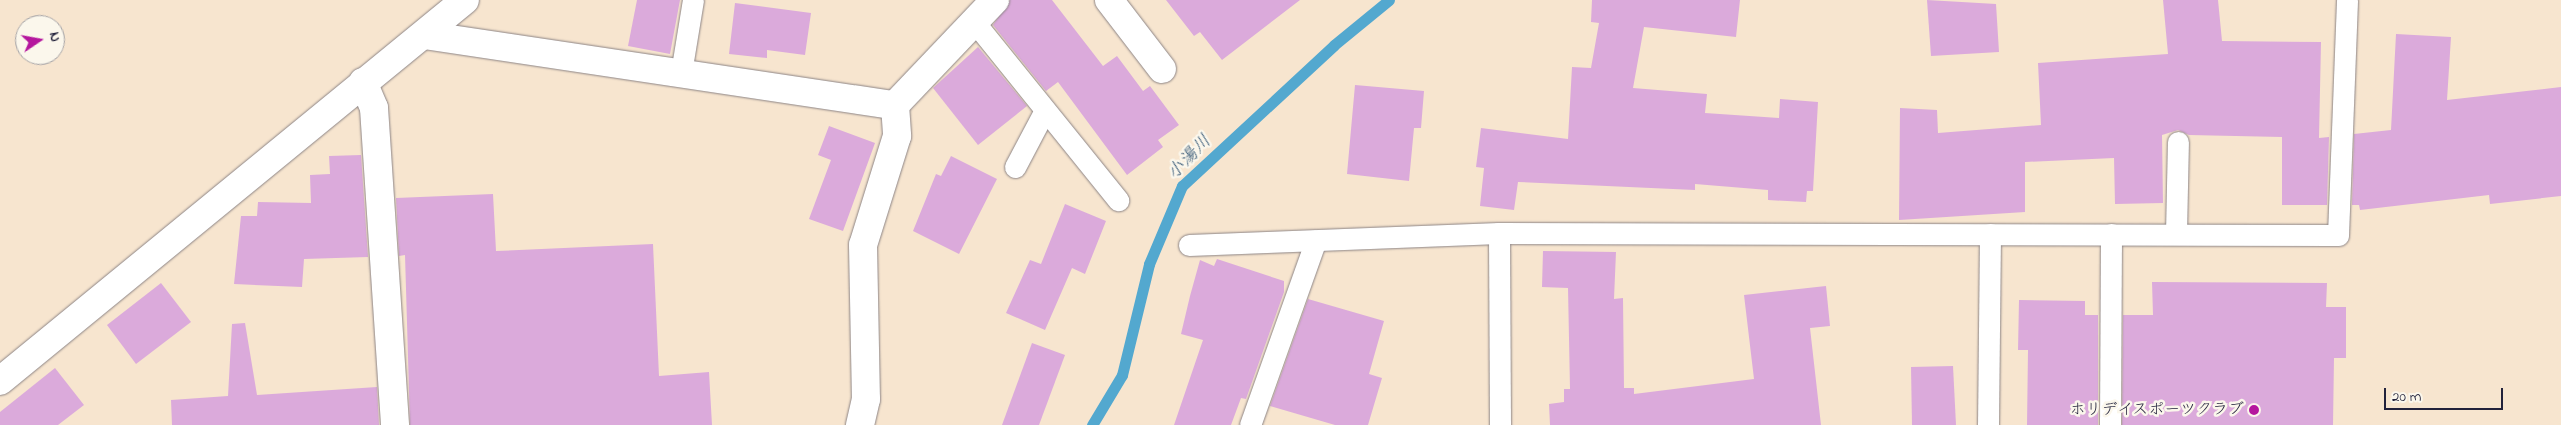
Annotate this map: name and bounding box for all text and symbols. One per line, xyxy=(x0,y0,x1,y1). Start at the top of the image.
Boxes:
north arrow xyxy=(15,15,65,65)
text: N xyxy=(43,30,65,44)
water label: 小湯川 xyxy=(1163,131,1217,185)
scale bar xyxy=(2386,378,2505,410)
text: 20 m xyxy=(2392,386,2421,408)
place label: ホリデイスポーツクラブ xyxy=(2068,400,2244,420)
marker: ホリデイスポーツクラブ xyxy=(2248,404,2260,416)

